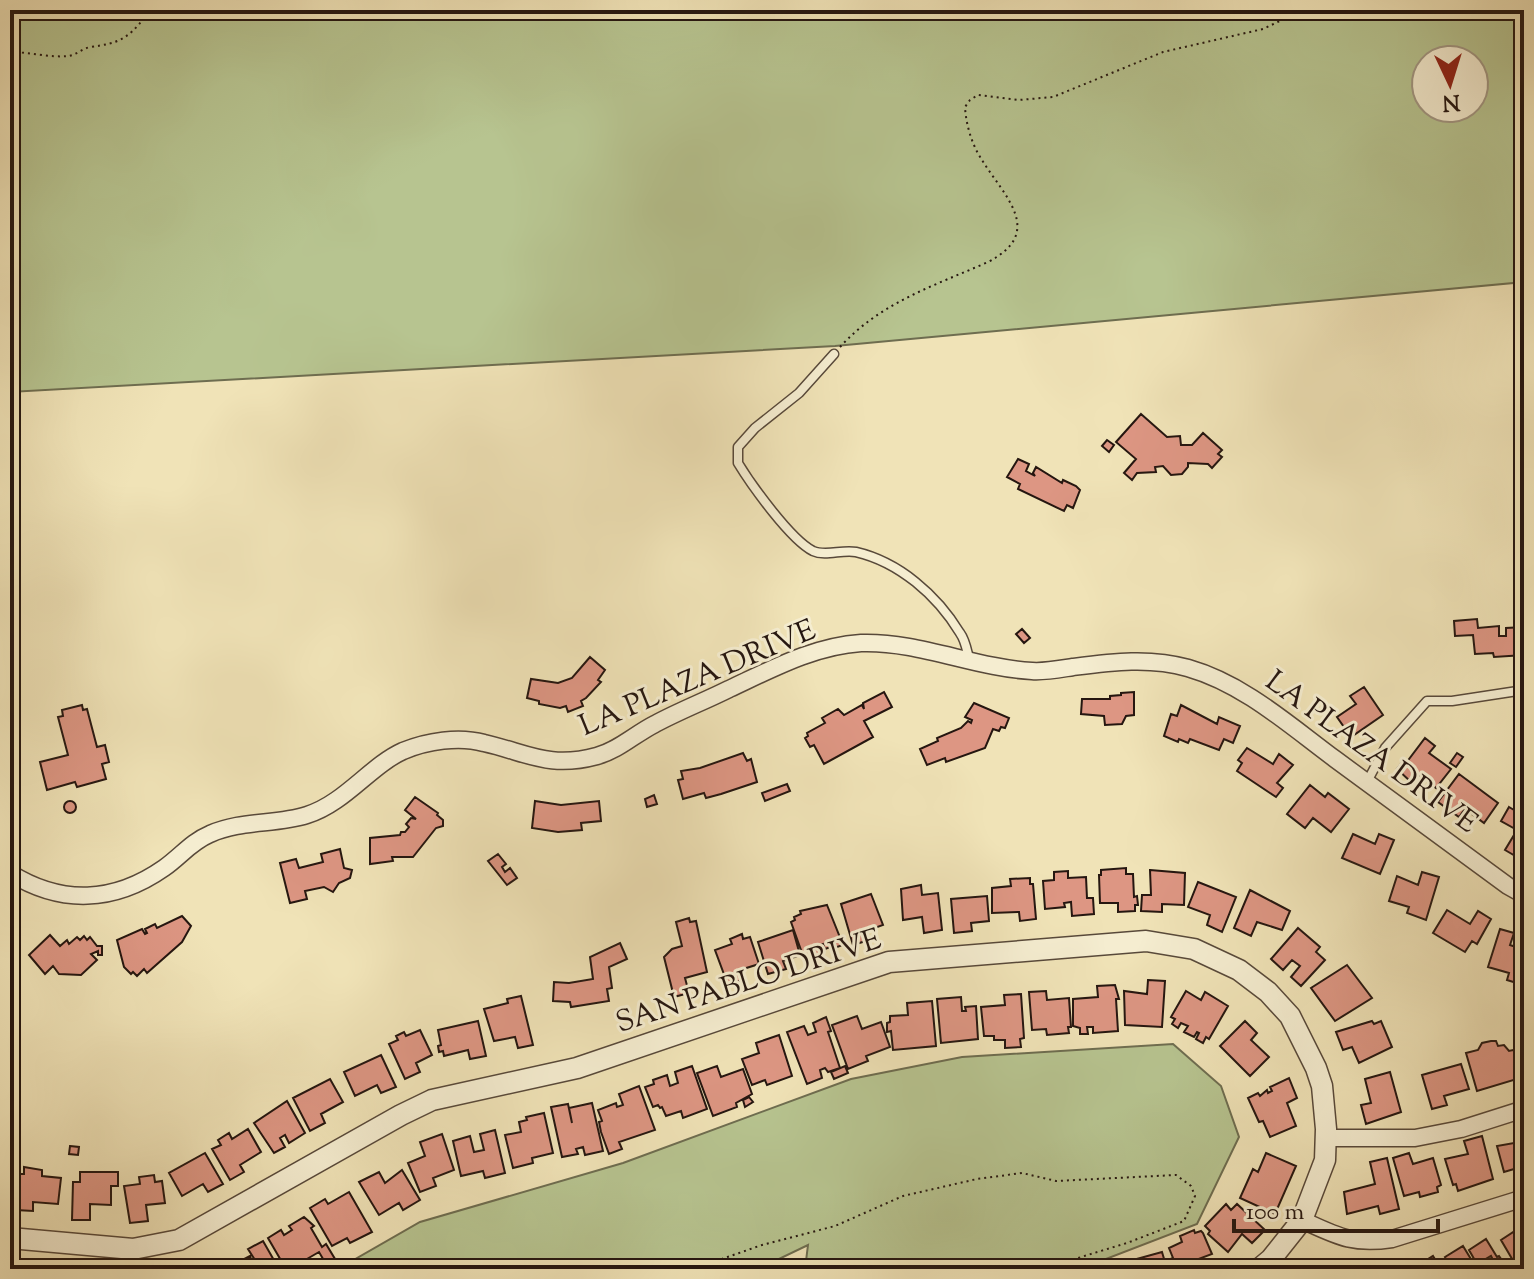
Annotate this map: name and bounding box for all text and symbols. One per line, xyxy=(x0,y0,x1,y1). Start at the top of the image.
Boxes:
north arrow xyxy=(1410,44,1490,124)
text: N xyxy=(1441,84,1461,118)
street label: LA PLAZA DRIVE xyxy=(573,610,823,749)
street label: LA PLAZA DRIVE xyxy=(1255,661,1486,845)
street label: SAN PABLO DRIVE xyxy=(611,919,887,1046)
scale bar xyxy=(1234,1183,1438,1233)
text: 100 m xyxy=(1246,1196,1304,1230)

